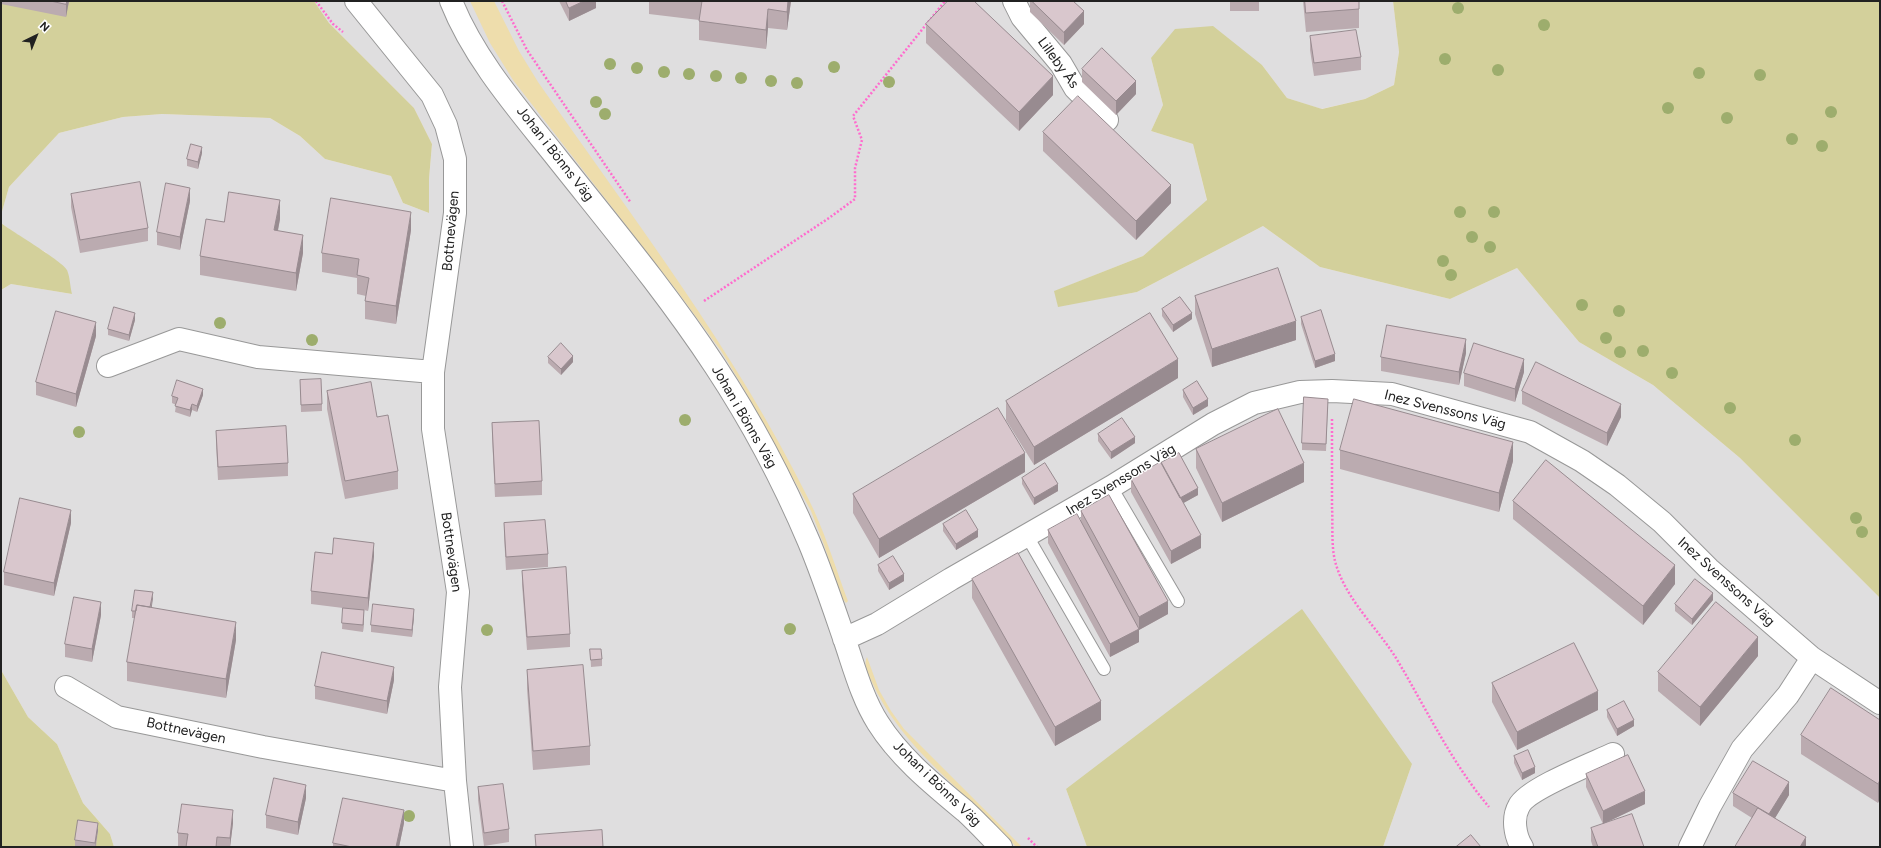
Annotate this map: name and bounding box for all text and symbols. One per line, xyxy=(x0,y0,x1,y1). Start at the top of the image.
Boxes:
north arrow xyxy=(16,16,56,56)
text: N xyxy=(37,19,52,35)
street label: Lilleby Ås xyxy=(1034,34,1082,92)
street label: Johan i Bönns Väg xyxy=(513,103,597,205)
street label: Bottnevägen xyxy=(439,190,463,272)
street label: Johan i Bönns Väg xyxy=(708,363,780,471)
street label: Inez Svenssons Väg xyxy=(1382,387,1508,433)
street label: Inez Svenssons Väg xyxy=(1063,441,1179,519)
street label: Bottnevägen xyxy=(437,511,465,593)
street label: Inez Svenssons Väg xyxy=(1674,534,1778,630)
street label: Bottnevägen xyxy=(145,714,227,748)
street label: Johan i Bönns Väg xyxy=(890,738,984,830)

